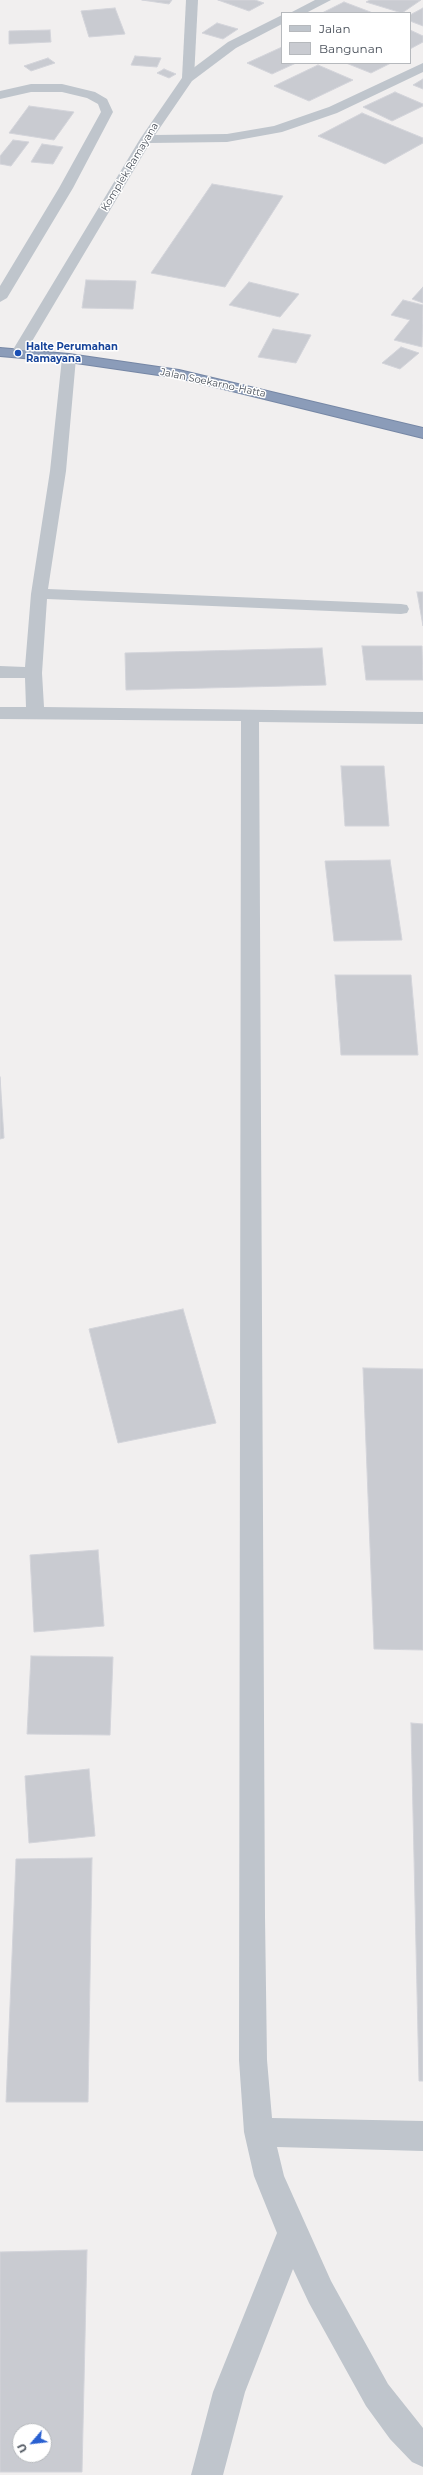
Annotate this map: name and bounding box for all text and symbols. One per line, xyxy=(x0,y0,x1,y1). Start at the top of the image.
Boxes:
legend xyxy=(281,12,411,64)
text: Jalan xyxy=(319,21,351,36)
text: Bangunan xyxy=(319,41,383,56)
street label: Komplek Ramayana xyxy=(99,121,161,213)
place label: Halte Perumahan Ramayana xyxy=(26,341,118,364)
marker: Halte Perumahan Ramayana xyxy=(13,348,23,358)
street label: Jalan Soekarno-Hatta xyxy=(159,366,267,400)
north arrow xyxy=(12,2423,52,2463)
text: U xyxy=(14,2441,31,2455)

